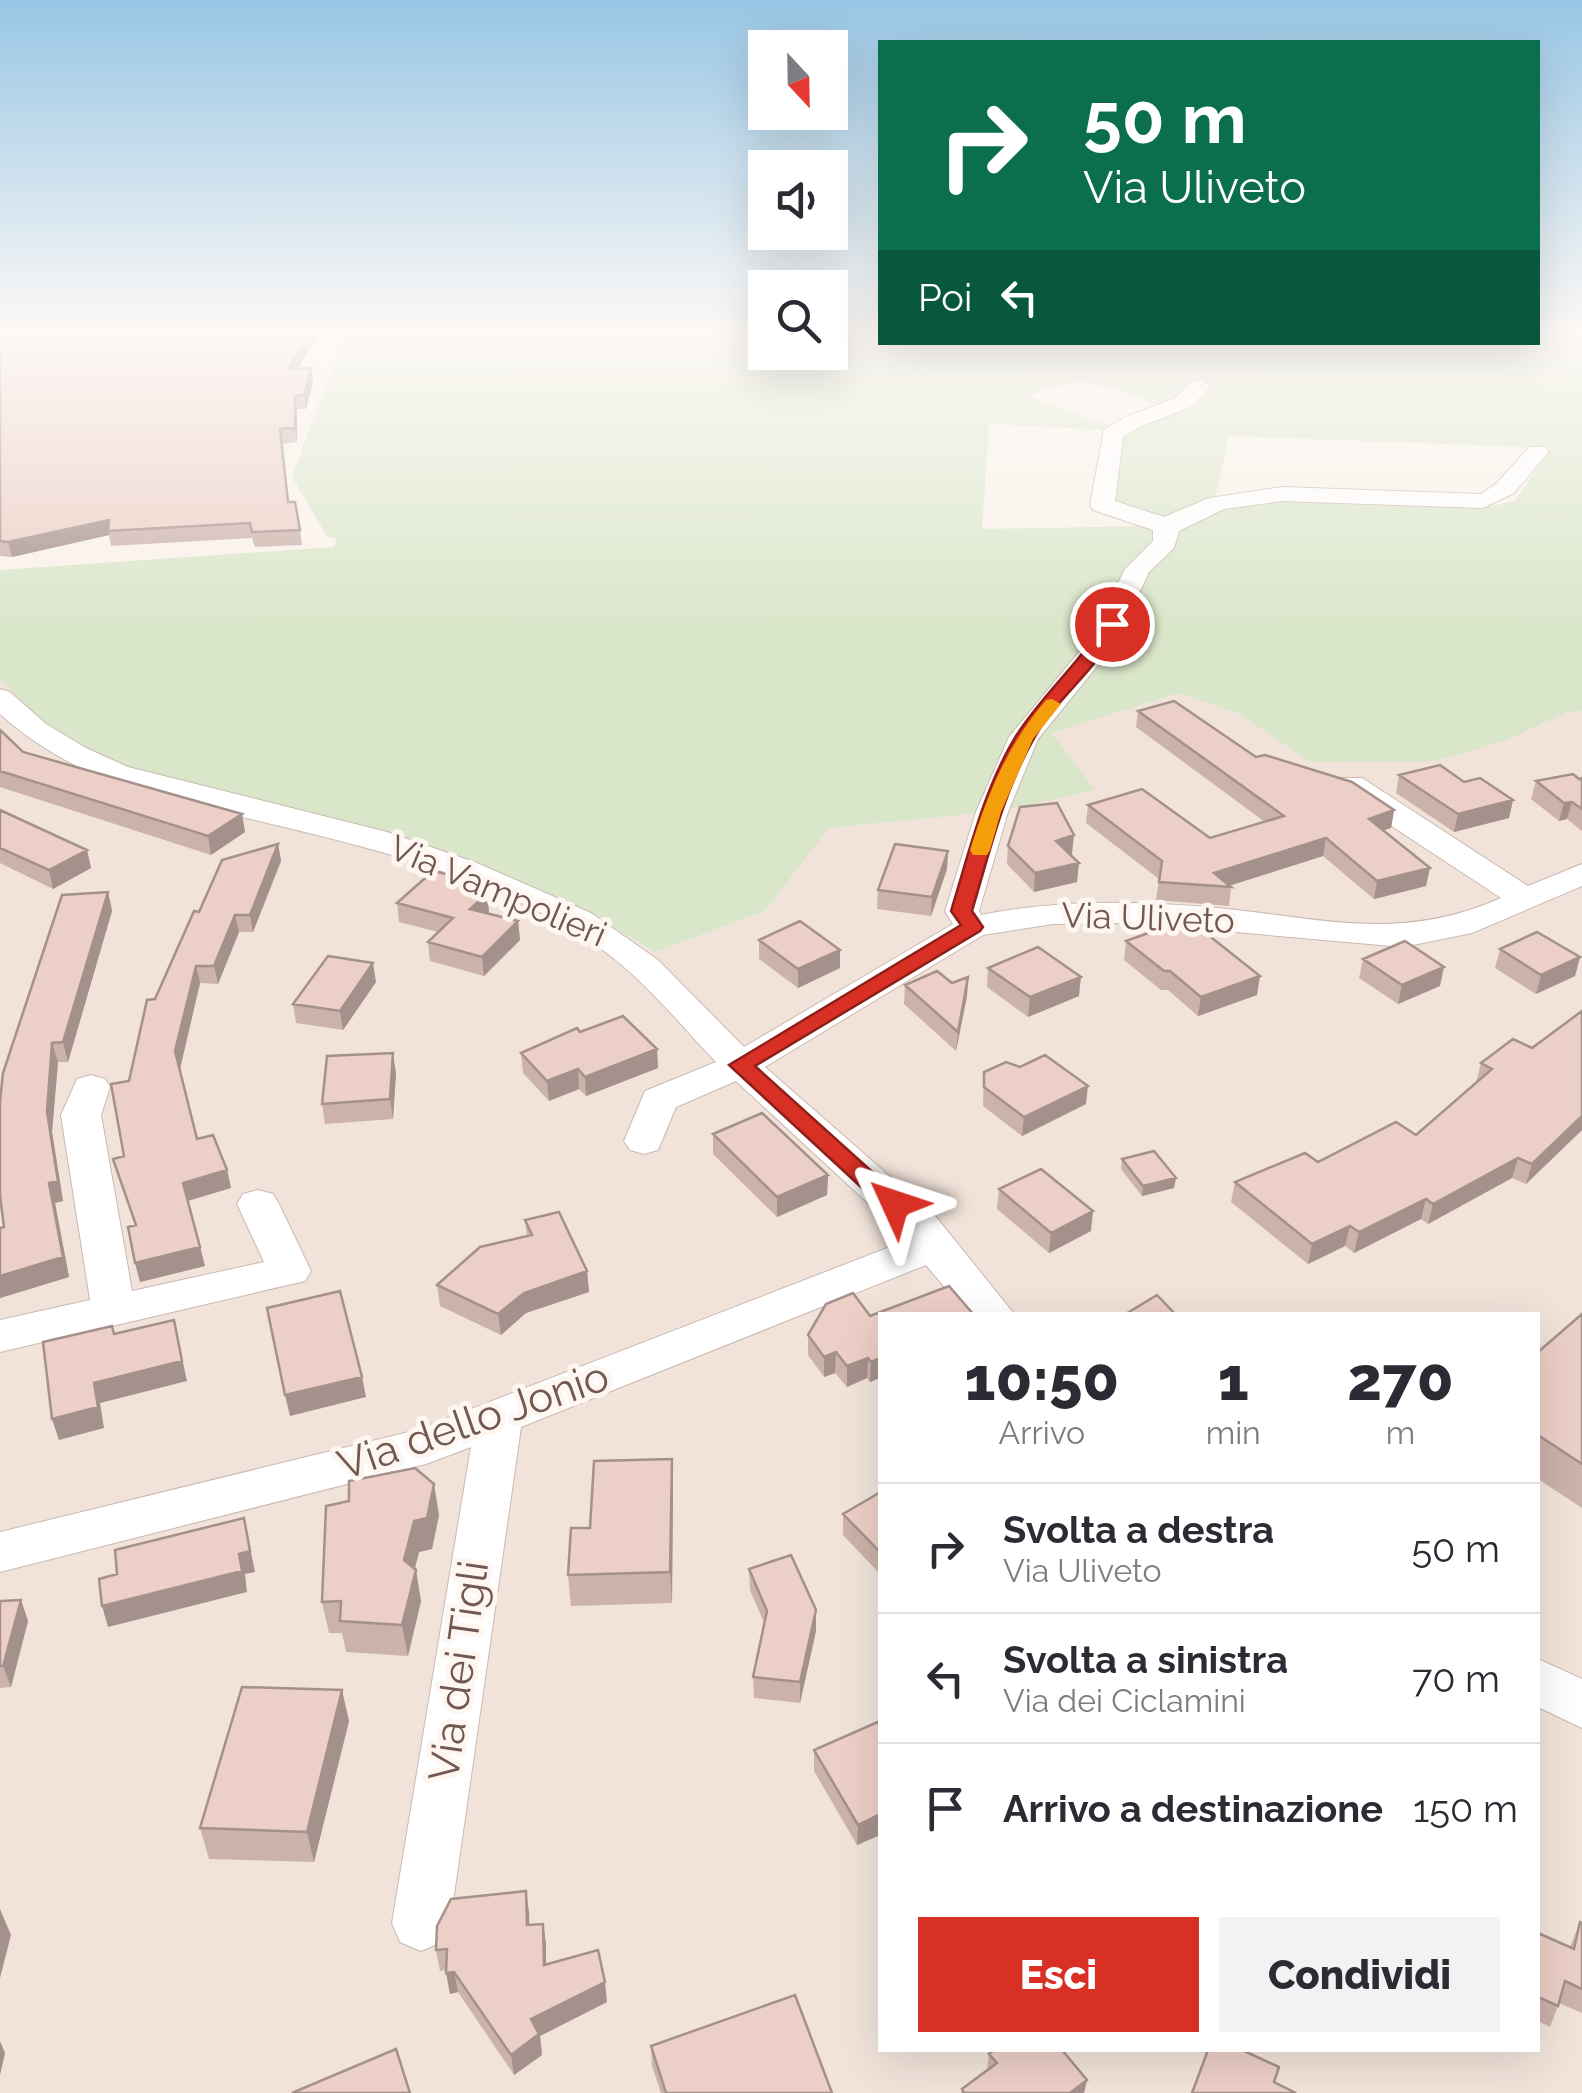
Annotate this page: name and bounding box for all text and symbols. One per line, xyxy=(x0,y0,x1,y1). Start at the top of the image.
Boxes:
north arrow xyxy=(748,30,848,130)
map controls xyxy=(748,30,848,370)
text: 50 m xyxy=(1083,77,1247,159)
icon: right xyxy=(918,80,1048,210)
button: sound xyxy=(748,150,848,250)
text: Via Uliveto xyxy=(1083,161,1306,214)
button: search xyxy=(748,270,848,370)
icon: left xyxy=(992,270,1047,325)
text: Poi xyxy=(918,275,972,320)
pin xyxy=(1070,582,1155,667)
icon: arrive xyxy=(1085,597,1140,652)
street label: Via Vampolieri xyxy=(384,826,613,955)
street label: Via Uliveto xyxy=(1061,894,1235,941)
position arrow xyxy=(843,1152,947,1256)
text: 10:50 xyxy=(965,1344,1119,1414)
text: 1 xyxy=(1218,1344,1249,1414)
text: 270 xyxy=(1347,1344,1453,1414)
street label: Via dello Jonio xyxy=(331,1351,615,1490)
text: Arrivo xyxy=(999,1414,1085,1451)
text: min xyxy=(1206,1414,1261,1451)
text: m xyxy=(1386,1414,1415,1451)
text: Svolta a destra xyxy=(1003,1507,1274,1552)
icon: right xyxy=(918,1521,973,1576)
text: 50 m xyxy=(1411,1526,1500,1571)
text: Via Uliveto xyxy=(1003,1552,1162,1589)
street label: Via dei Tigli xyxy=(419,1558,498,1784)
text: Svolta a sinistra xyxy=(1003,1637,1288,1682)
icon: left xyxy=(918,1651,973,1706)
text: 70 m xyxy=(1412,1656,1500,1701)
text: Via dei Ciclamini xyxy=(1003,1682,1246,1719)
icon: arrive xyxy=(918,1781,973,1836)
text: Arrivo a destinazione xyxy=(1003,1786,1383,1831)
text: 150 m xyxy=(1413,1786,1518,1831)
button: Esci xyxy=(918,1917,1199,2032)
button: Condividi xyxy=(1219,1917,1500,2032)

